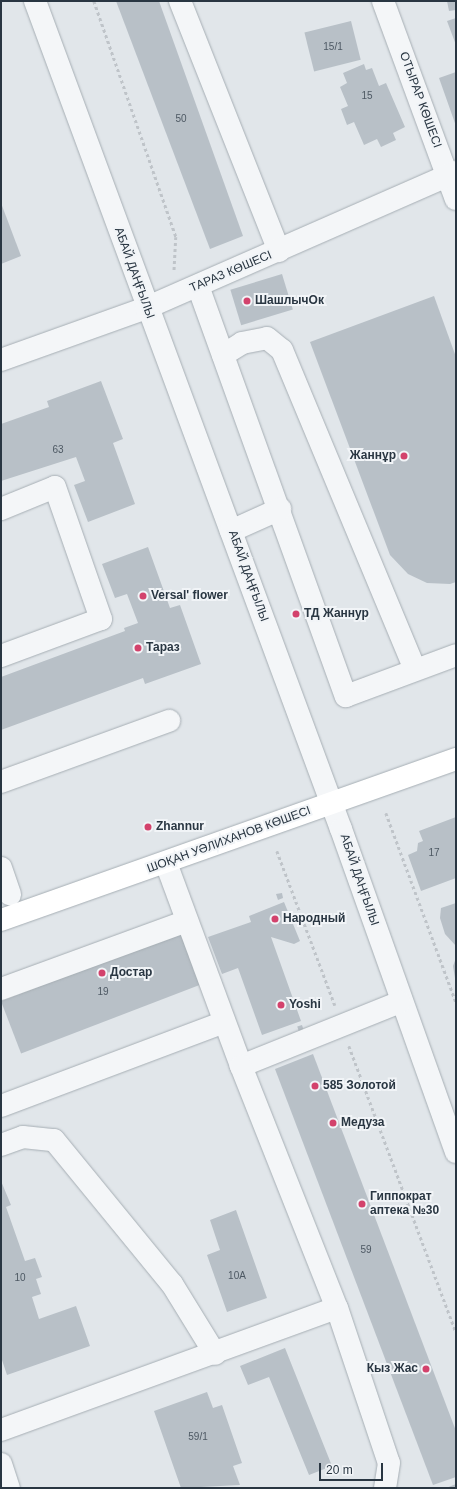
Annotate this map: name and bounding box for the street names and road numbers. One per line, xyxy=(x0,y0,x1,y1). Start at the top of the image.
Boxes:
street label: ОТЫРАР КӨШЕСІ xyxy=(396,50,444,150)
street label: АБАЙ ДАҢҒЫЛЫ xyxy=(111,225,157,321)
street label: ТАРАЗ КӨШЕСІ xyxy=(188,248,274,296)
street label: АБАЙ ДАҢҒЫЛЫ xyxy=(225,528,271,624)
street label: ШОҚАН УӘЛИХАНОВ КӨШЕСІ xyxy=(145,804,313,876)
street label: АБАЙ ДАҢҒЫЛЫ xyxy=(337,832,381,928)

